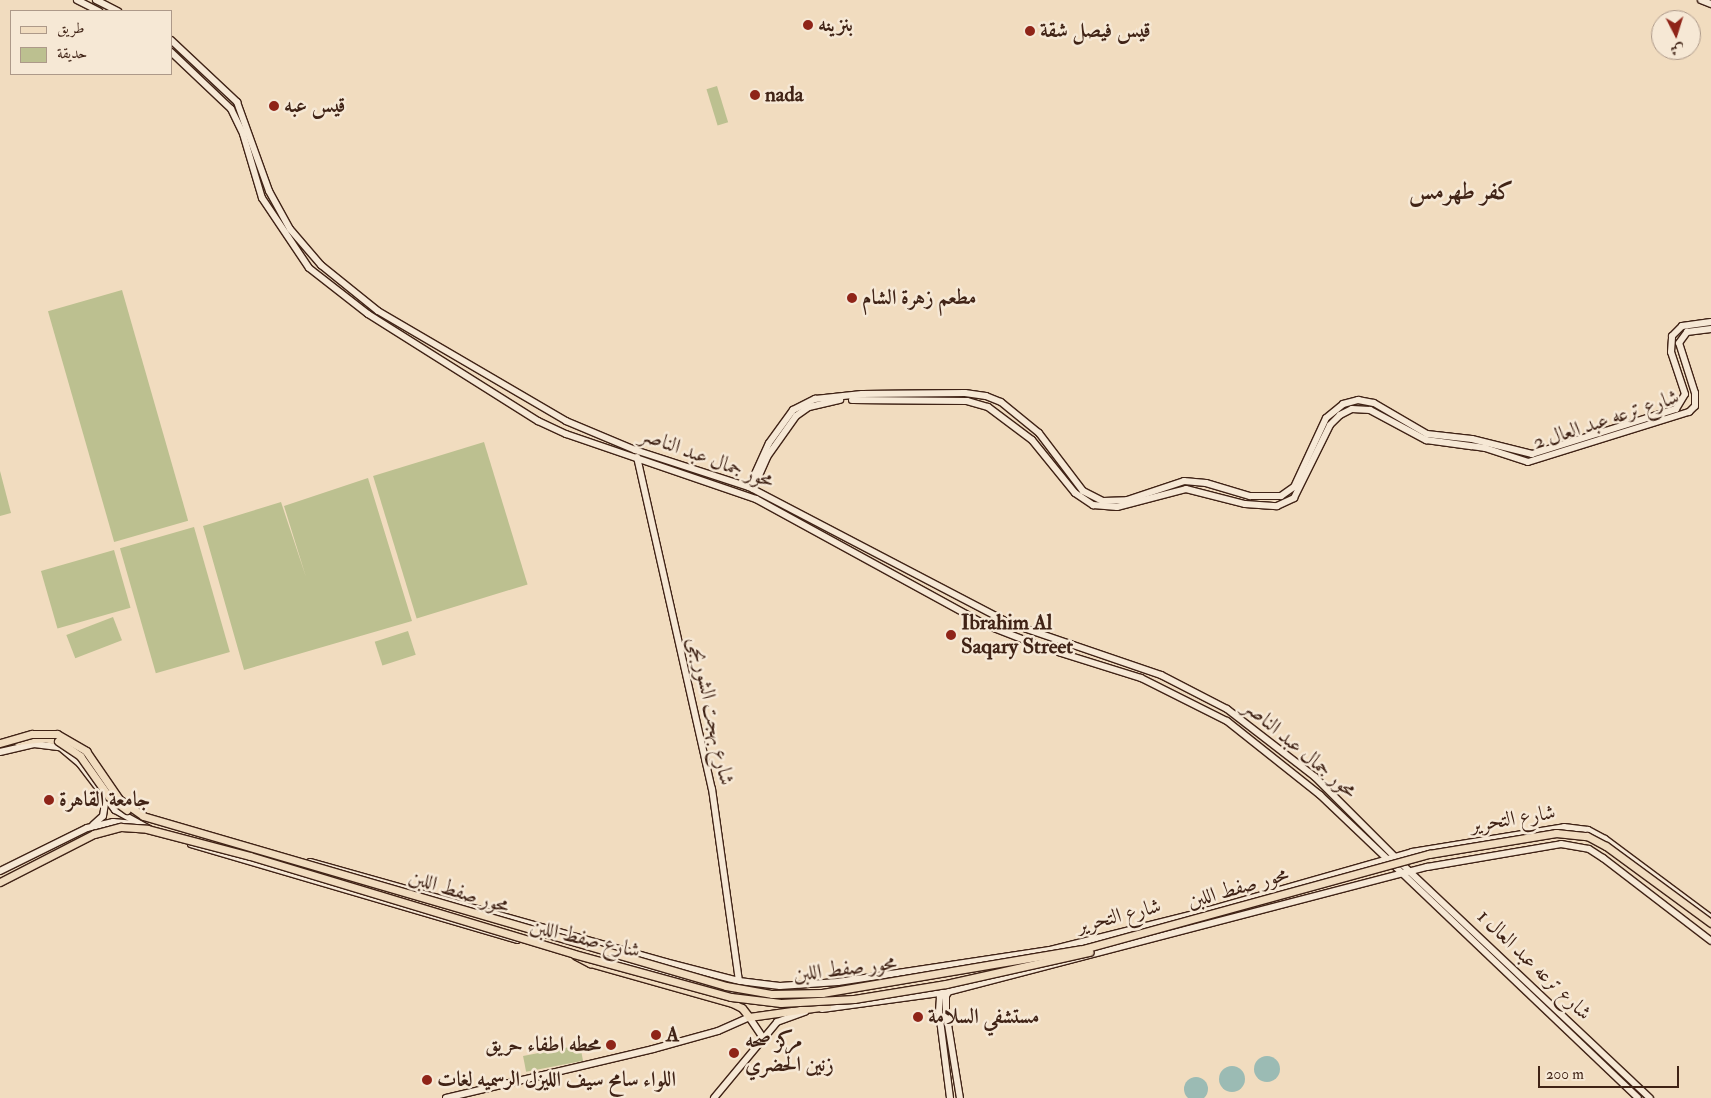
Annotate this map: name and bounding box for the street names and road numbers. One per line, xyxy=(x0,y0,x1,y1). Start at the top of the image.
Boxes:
street label: شارع ترعه عبد العال 2 xyxy=(1530,385,1682,455)
street label: محور جمال عبد الناصر xyxy=(637,422,777,494)
street label: شارع بهجت الشوربجى xyxy=(683,634,739,788)
street label: محور جمال عبد الناصر xyxy=(1238,694,1362,804)
street label: شارع التحرير xyxy=(1469,800,1557,838)
street label: محور صفط اللبن xyxy=(1185,862,1291,914)
street label: محور صفط اللبن xyxy=(406,865,512,919)
street label: شارع التحرير xyxy=(1074,893,1164,939)
street label: شارع ترعه عبد العال 1 xyxy=(1472,904,1596,1026)
street label: شارع صفط اللبن xyxy=(528,914,642,964)
street label: محور صفط اللبن xyxy=(792,950,898,988)

